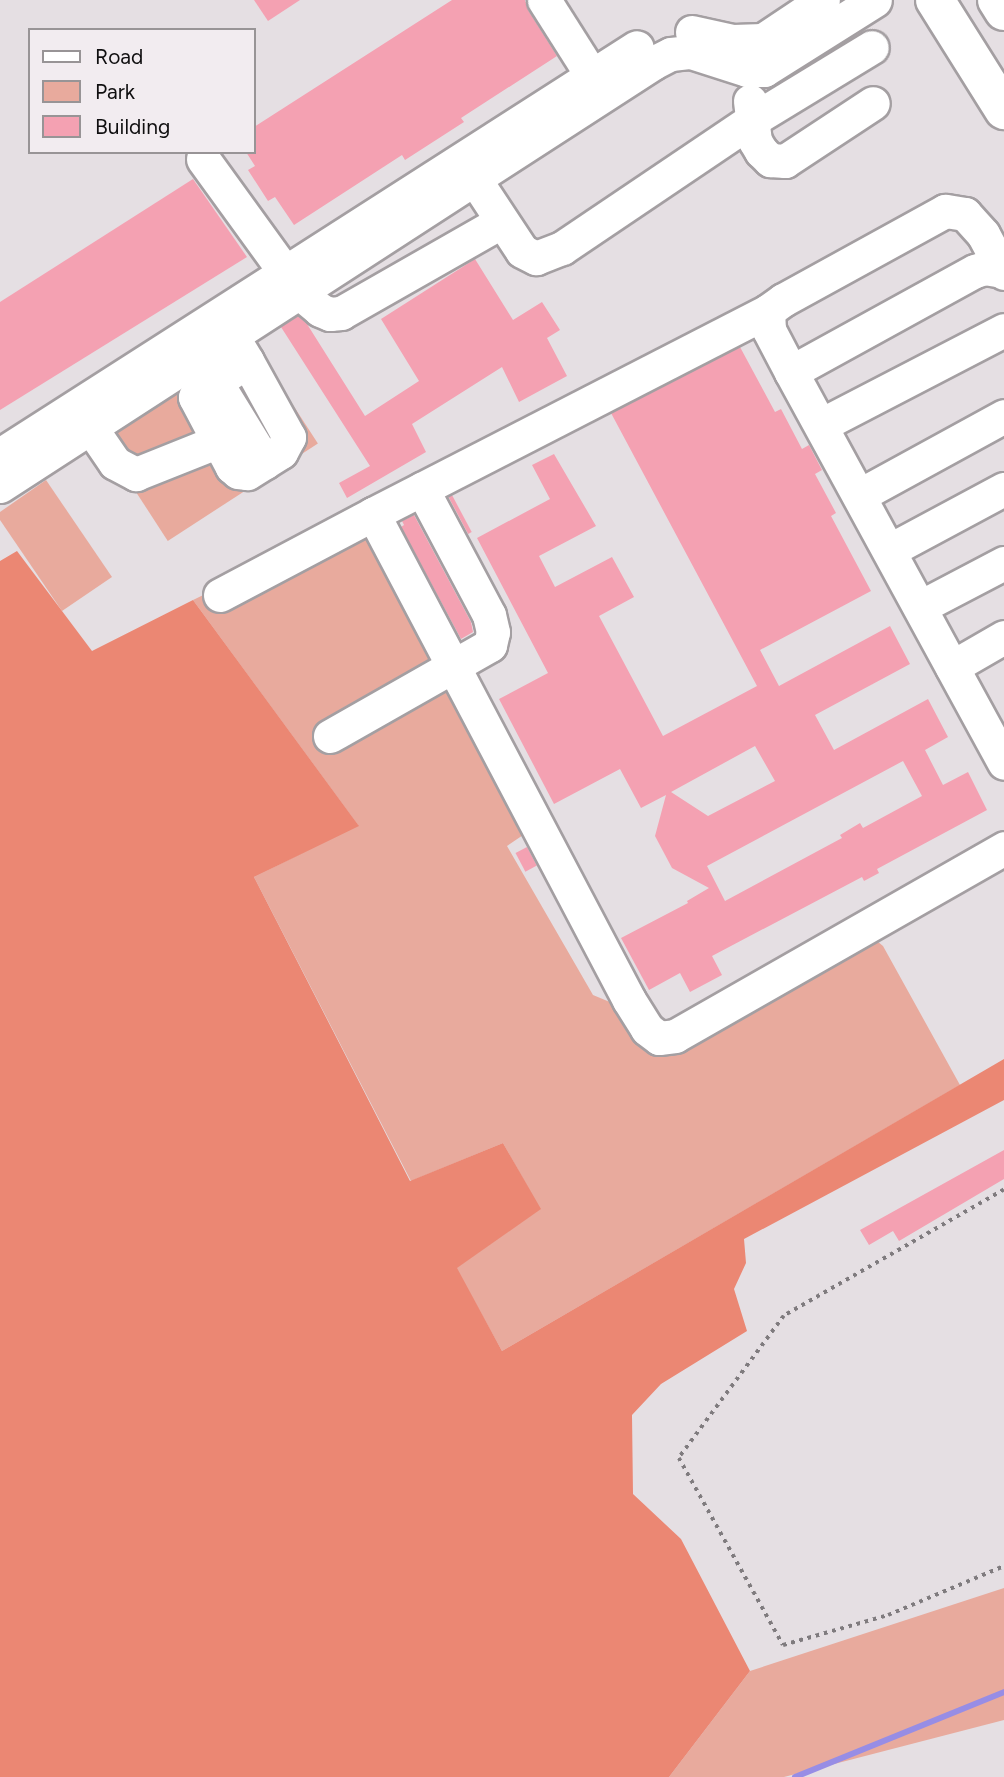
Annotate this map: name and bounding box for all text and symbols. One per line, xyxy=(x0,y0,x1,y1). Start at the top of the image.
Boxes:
legend xyxy=(28,28,256,154)
text: Road xyxy=(95,44,143,69)
text: Park xyxy=(95,79,135,104)
text: Building xyxy=(95,114,170,139)

